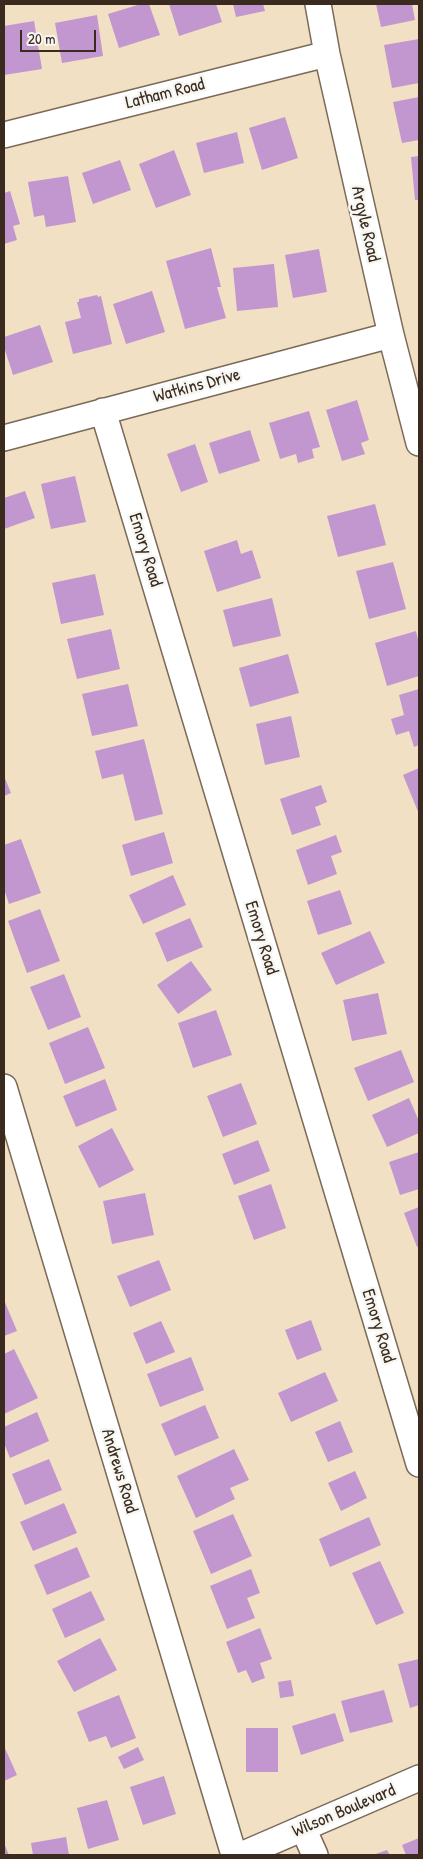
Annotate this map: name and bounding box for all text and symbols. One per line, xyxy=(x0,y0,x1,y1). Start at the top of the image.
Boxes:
scale bar xyxy=(22,20,99,52)
text: 20 m xyxy=(28,28,55,49)
street label: Latham Road xyxy=(123,74,207,114)
street label: Argyle Road xyxy=(346,184,384,264)
street label: Watkins Drive xyxy=(151,364,243,408)
street label: Emory Road xyxy=(124,511,166,589)
street label: Emory Road xyxy=(240,899,282,977)
street label: Emory Road xyxy=(357,1287,399,1365)
street label: Andrews Road xyxy=(96,1426,142,1516)
street label: Wilson Boulevard xyxy=(289,1780,399,1842)

